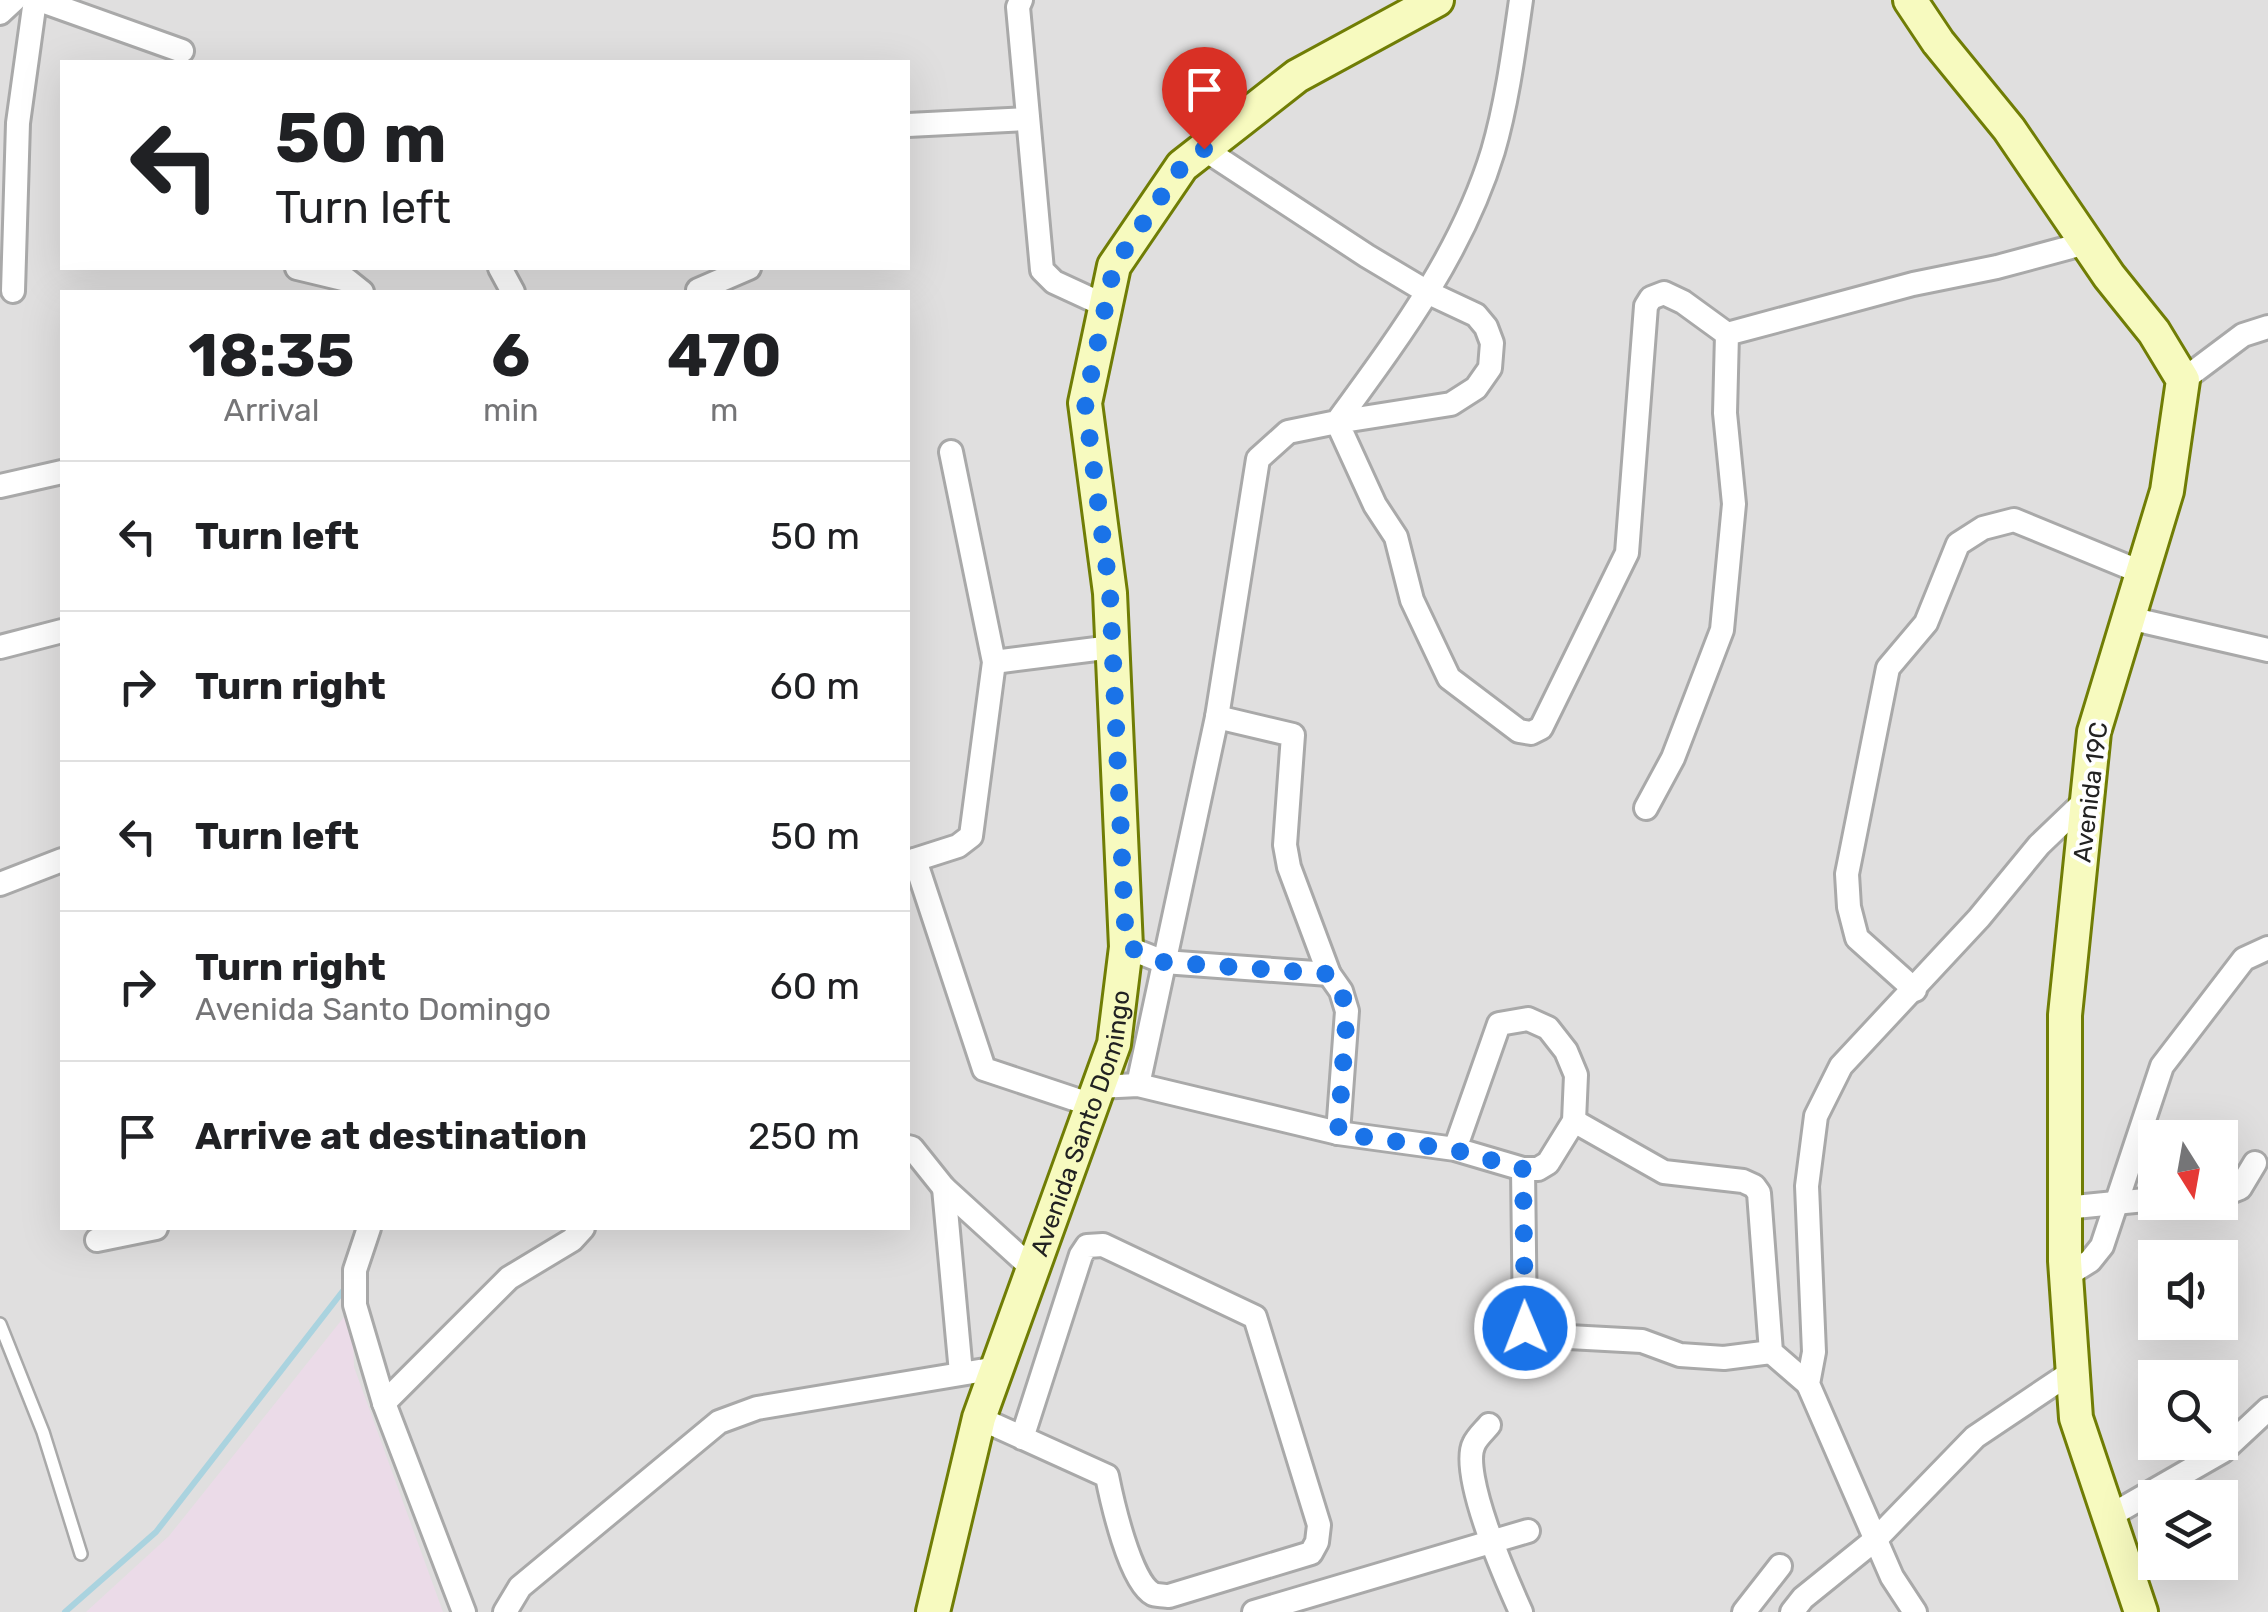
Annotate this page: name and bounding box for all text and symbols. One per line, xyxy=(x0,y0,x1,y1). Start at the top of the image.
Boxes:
pin xyxy=(1162,47,1247,150)
icon: arrive xyxy=(1177,62,1232,117)
text: 50 m xyxy=(275,97,447,180)
icon: left xyxy=(110,100,240,230)
text: Turn left xyxy=(275,181,451,234)
text: 18:35 xyxy=(188,320,355,391)
text: 6 xyxy=(491,320,530,391)
text: 470 xyxy=(667,320,782,391)
text: Arrival xyxy=(223,391,320,429)
text: min xyxy=(483,391,539,429)
text: m xyxy=(710,391,739,429)
icon: left xyxy=(110,509,165,564)
text: Turn left xyxy=(195,513,359,559)
text: 50 m xyxy=(770,513,860,559)
icon: right xyxy=(110,659,165,714)
text: Turn right xyxy=(195,663,386,709)
text: 60 m xyxy=(770,663,860,709)
street label: Avenida 19C xyxy=(2067,720,2114,864)
icon: left xyxy=(110,809,165,864)
text: Turn left xyxy=(195,813,359,859)
text: 50 m xyxy=(770,813,860,859)
text: Turn right xyxy=(195,944,386,990)
icon: right xyxy=(110,959,165,1014)
text: 60 m xyxy=(770,963,860,1009)
street label: Avenida Santo Domingo xyxy=(1025,988,1136,1260)
text: Avenida Santo Domingo xyxy=(195,990,551,1028)
icon: arrive xyxy=(110,1109,165,1164)
text: Arrive at destination xyxy=(195,1113,587,1159)
text: 250 m xyxy=(748,1113,860,1159)
north arrow xyxy=(2138,1120,2238,1220)
map controls xyxy=(2138,1120,2238,1580)
button: sound xyxy=(2138,1240,2238,1340)
position arrow xyxy=(1473,1276,1577,1380)
button: search xyxy=(2138,1360,2238,1460)
button: layers xyxy=(2138,1480,2238,1580)

